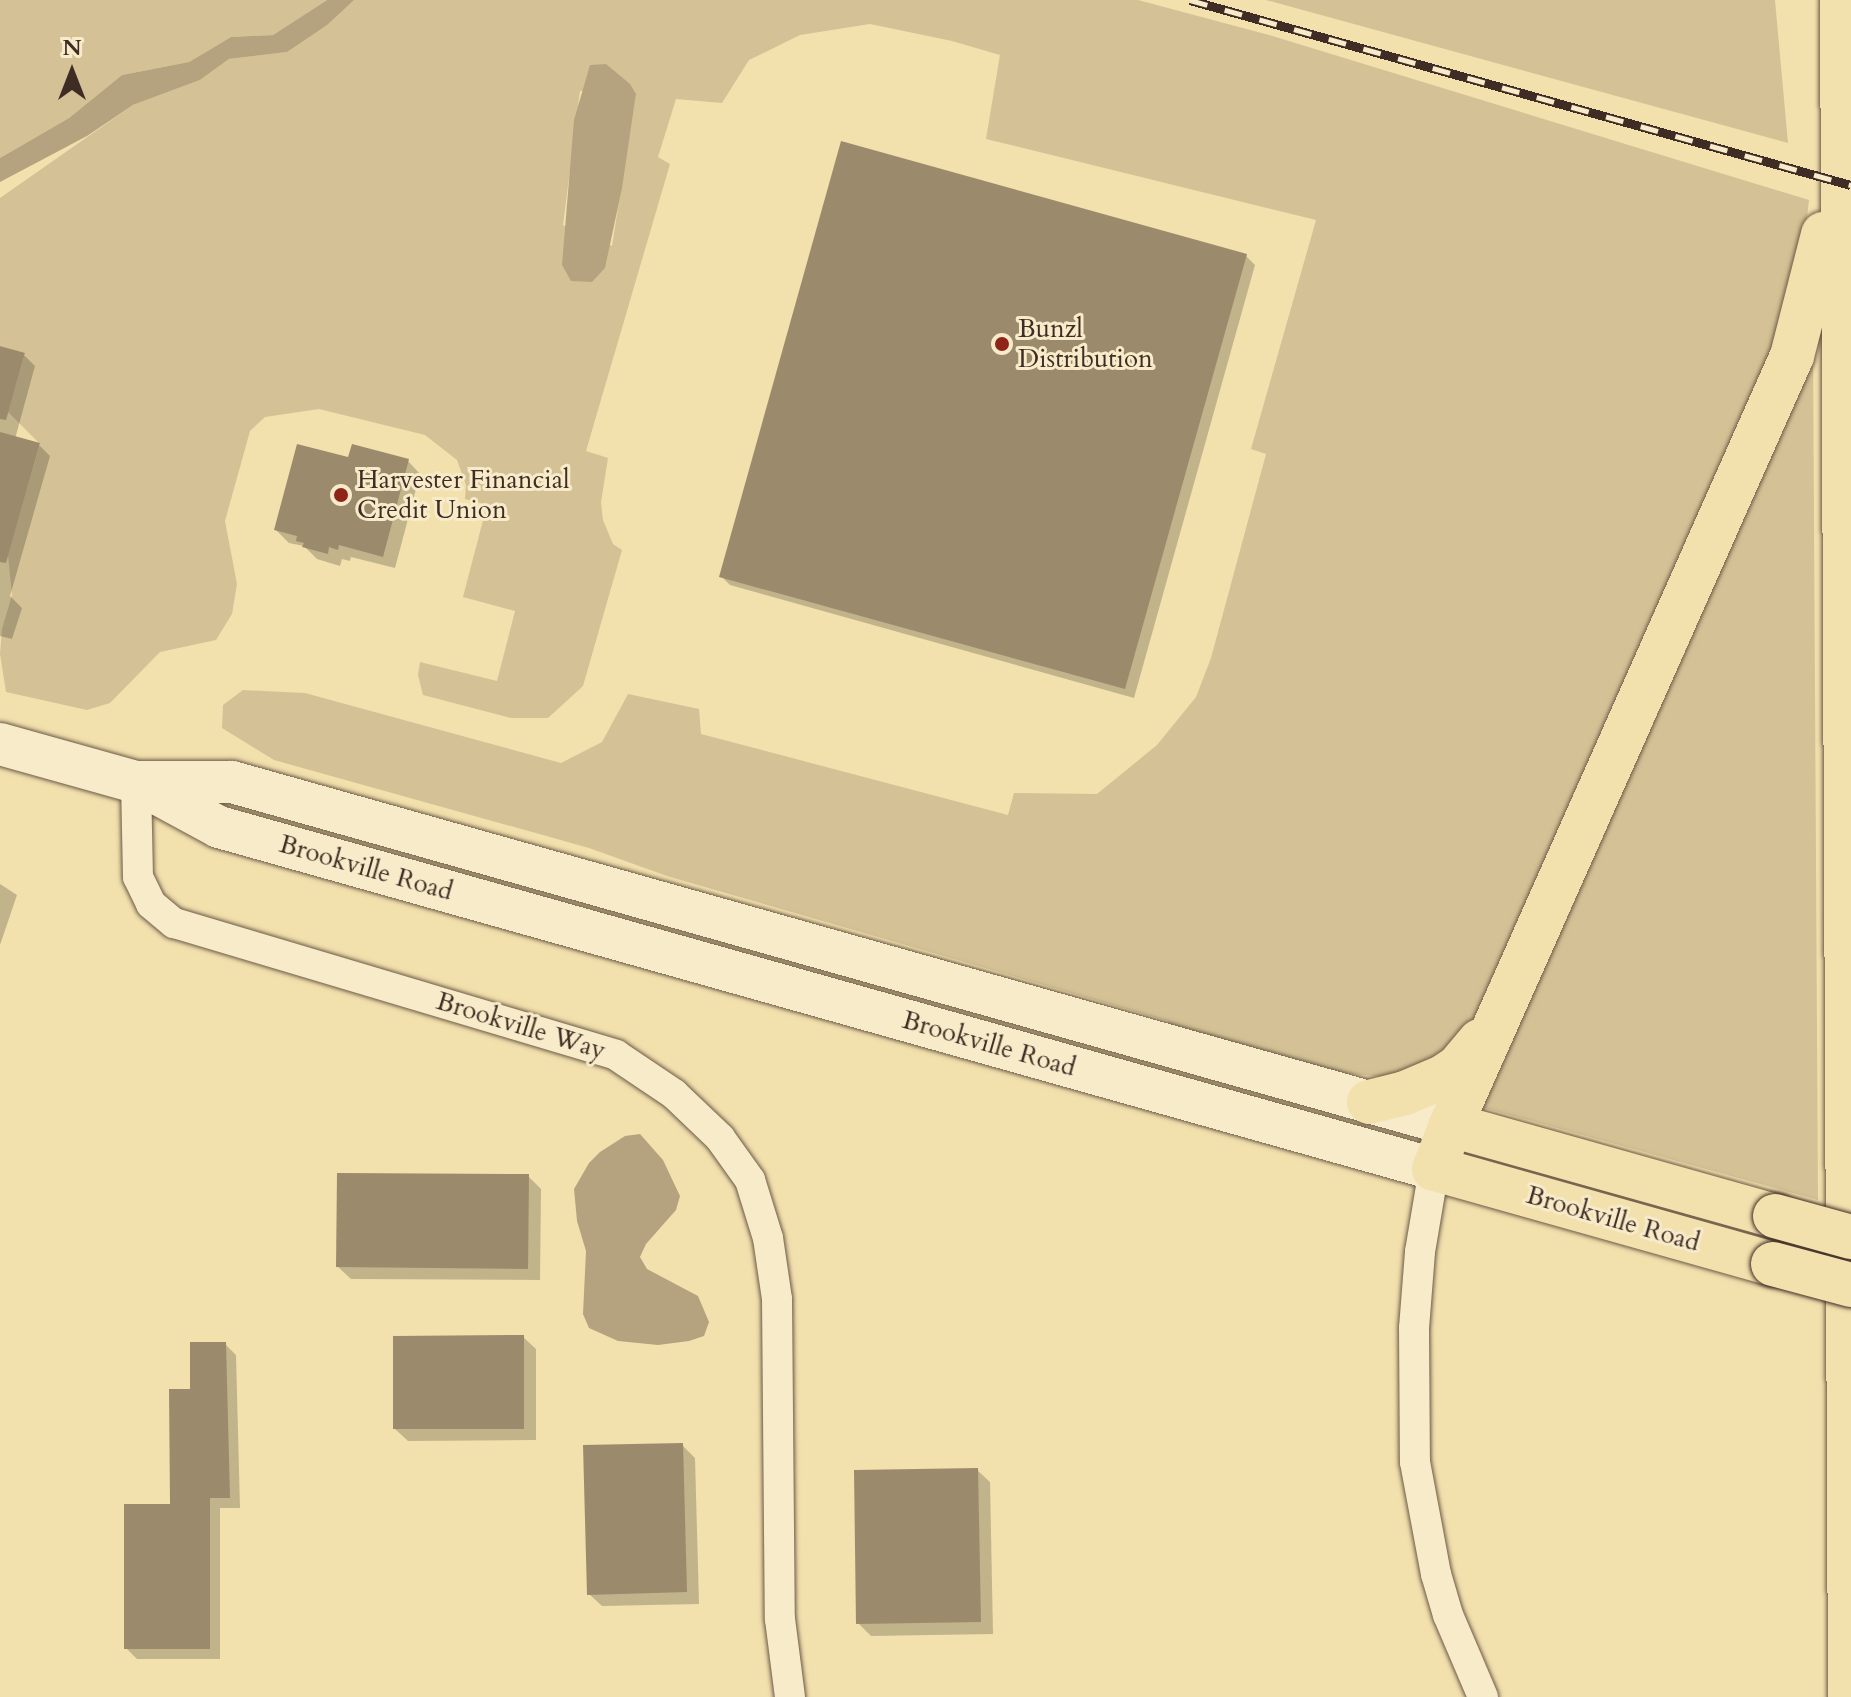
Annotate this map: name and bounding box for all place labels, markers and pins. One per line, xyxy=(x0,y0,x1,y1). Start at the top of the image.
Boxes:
place label: Bunzl Distribution xyxy=(1018,313,1153,374)
marker: Bunzl Distribution xyxy=(993,335,1011,353)
place label: Harvester Financial Credit Union xyxy=(357,464,570,526)
marker: Harvester Financial Credit Union xyxy=(332,486,350,504)

